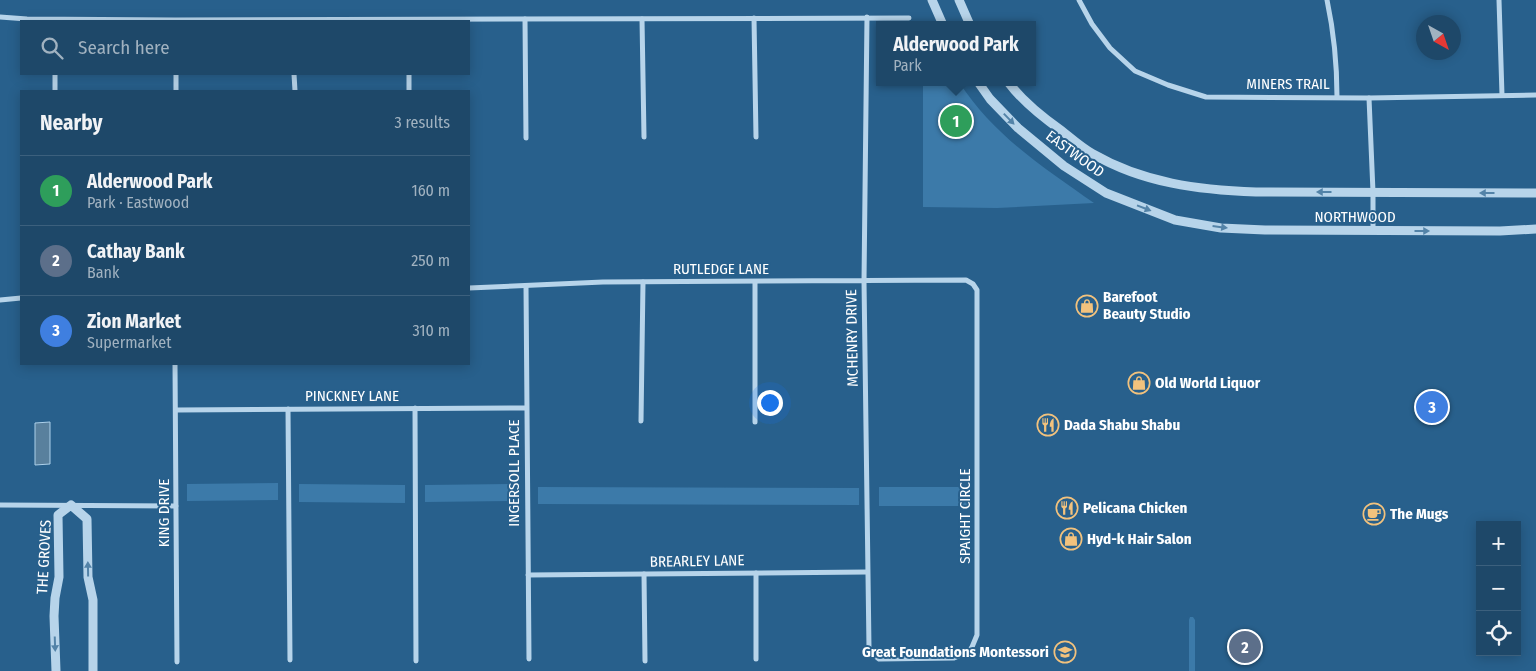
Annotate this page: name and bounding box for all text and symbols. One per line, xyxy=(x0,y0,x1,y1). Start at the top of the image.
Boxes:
north arrow xyxy=(1416,15,1461,60)
search box xyxy=(20,20,470,75)
popup xyxy=(876,21,1036,86)
text: Alderwood Park xyxy=(893,33,1019,56)
icon: search xyxy=(38,34,66,62)
text: Search here xyxy=(78,36,170,59)
text: Park xyxy=(893,56,922,75)
street label: MINERS TRAIL xyxy=(1246,75,1330,93)
pin: 1 xyxy=(940,102,972,140)
text: Nearby xyxy=(40,110,102,136)
text: 3 results xyxy=(394,113,450,132)
one-way arrow xyxy=(1003,113,1015,125)
street label: EASTWOOD xyxy=(1042,127,1108,181)
text: Alderwood Park xyxy=(87,170,213,193)
text: 1 xyxy=(53,181,59,200)
text: 160 m xyxy=(411,181,450,200)
one-way arrow xyxy=(1316,188,1332,196)
one-way arrow xyxy=(1479,189,1495,197)
text: Park · Eastwood xyxy=(87,193,189,212)
one-way arrow xyxy=(1137,204,1152,212)
street label: NORTHWOOD xyxy=(1314,208,1396,226)
one-way arrow xyxy=(1212,223,1228,231)
one-way arrow xyxy=(1414,227,1430,235)
text: Cathay Bank xyxy=(87,240,185,263)
text: 2 xyxy=(52,251,60,270)
text: 250 m xyxy=(411,251,450,270)
street label: RUTLEDGE LANE xyxy=(673,260,769,278)
text: Bank xyxy=(87,263,119,282)
place label: Barefoot Beauty Studio xyxy=(1103,288,1191,323)
street label: MCHENRY DRIVE xyxy=(842,289,862,387)
shop icon: Barefoot Beauty Studio xyxy=(1075,294,1099,318)
text: Zion Market xyxy=(87,310,181,333)
text: 3 xyxy=(52,321,60,340)
text: 310 m xyxy=(413,321,450,340)
text: Supermarket xyxy=(87,333,171,352)
shop icon: Old World Liquor xyxy=(1127,371,1151,395)
place label: Old World Liquor xyxy=(1155,374,1261,392)
street label: PINCKNEY LANE xyxy=(305,387,399,405)
pin: 3 xyxy=(1416,388,1448,426)
your location xyxy=(757,390,783,416)
restaurant icon: Dada Shabu Shabu xyxy=(1036,413,1060,437)
place label: Dada Shabu Shabu xyxy=(1064,416,1180,434)
street label: INGERSOLL PLACE xyxy=(505,419,523,527)
street label: SPAIGHT CIRCLE xyxy=(956,468,974,564)
street label: KING DRIVE xyxy=(155,479,173,547)
restaurant icon: Pelicana Chicken xyxy=(1055,496,1079,520)
place label: Pelicana Chicken xyxy=(1083,499,1188,517)
cafe icon: The Mugs xyxy=(1362,502,1386,526)
place label: The Mugs xyxy=(1390,505,1449,523)
street label: THE GROVES xyxy=(33,519,55,595)
map controls xyxy=(1476,521,1521,656)
button: + xyxy=(1476,521,1521,566)
shop icon: Hyd-k Hair Salon xyxy=(1059,527,1083,551)
place label: Hyd-k Hair Salon xyxy=(1087,530,1192,548)
street label: BREARLEY LANE xyxy=(649,551,745,571)
one-way arrow xyxy=(84,561,92,577)
button: − xyxy=(1476,566,1521,611)
button: locate xyxy=(1476,611,1521,656)
pin: 2 xyxy=(1229,628,1261,666)
one-way arrow xyxy=(51,636,59,652)
school or university icon: Great Foundations Montessori xyxy=(1053,640,1077,664)
place label: Great Foundations Montessori xyxy=(862,643,1049,661)

